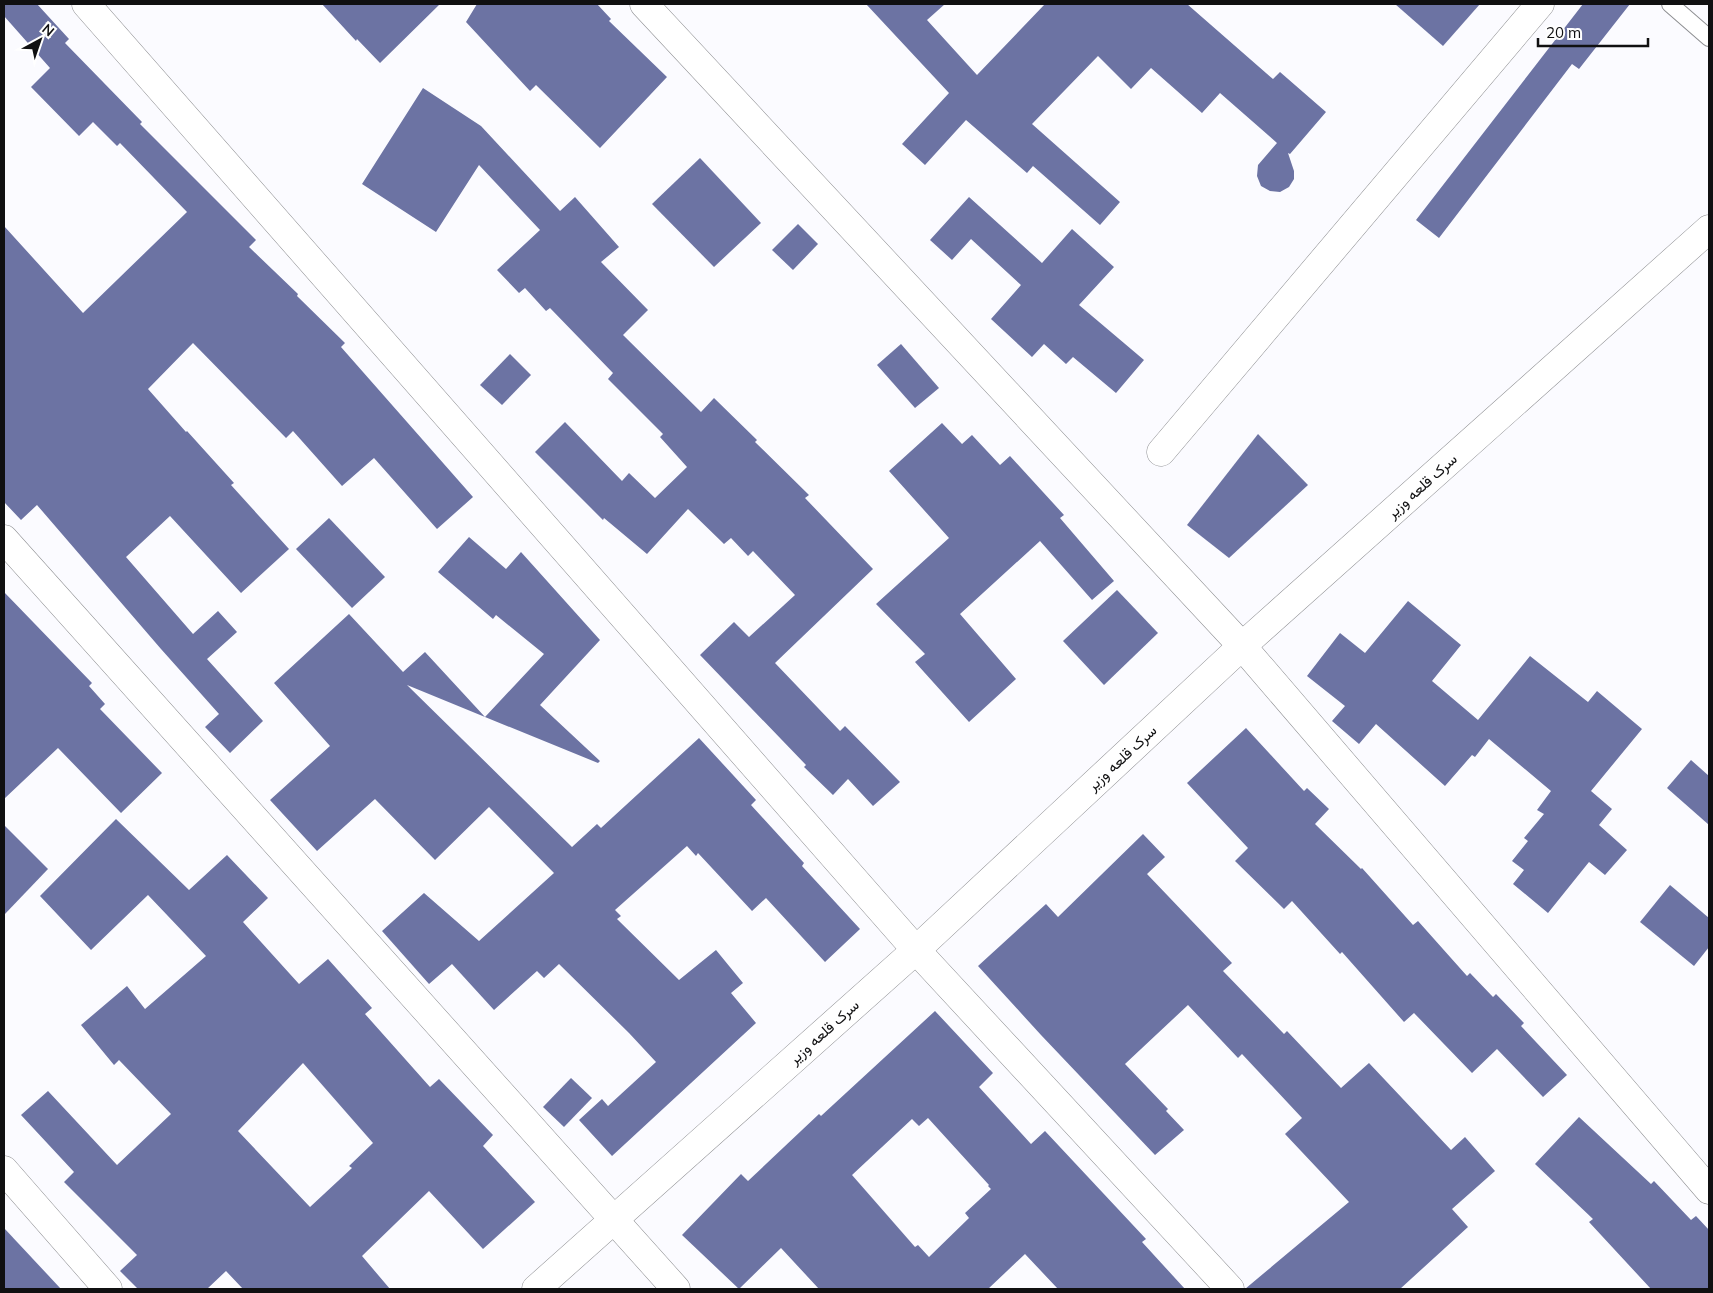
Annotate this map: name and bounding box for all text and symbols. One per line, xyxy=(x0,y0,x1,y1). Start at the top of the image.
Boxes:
north arrow xyxy=(15,15,65,65)
scale bar xyxy=(1538,15,1648,47)
text: N xyxy=(39,20,58,40)
text: 20 m xyxy=(1546,23,1581,42)
street label: سرک قلعه وزیر xyxy=(1382,449,1461,523)
street label: سرک قلعه وزیر xyxy=(1082,721,1160,795)
street label: سرک قلعه وزیر xyxy=(784,995,863,1069)

